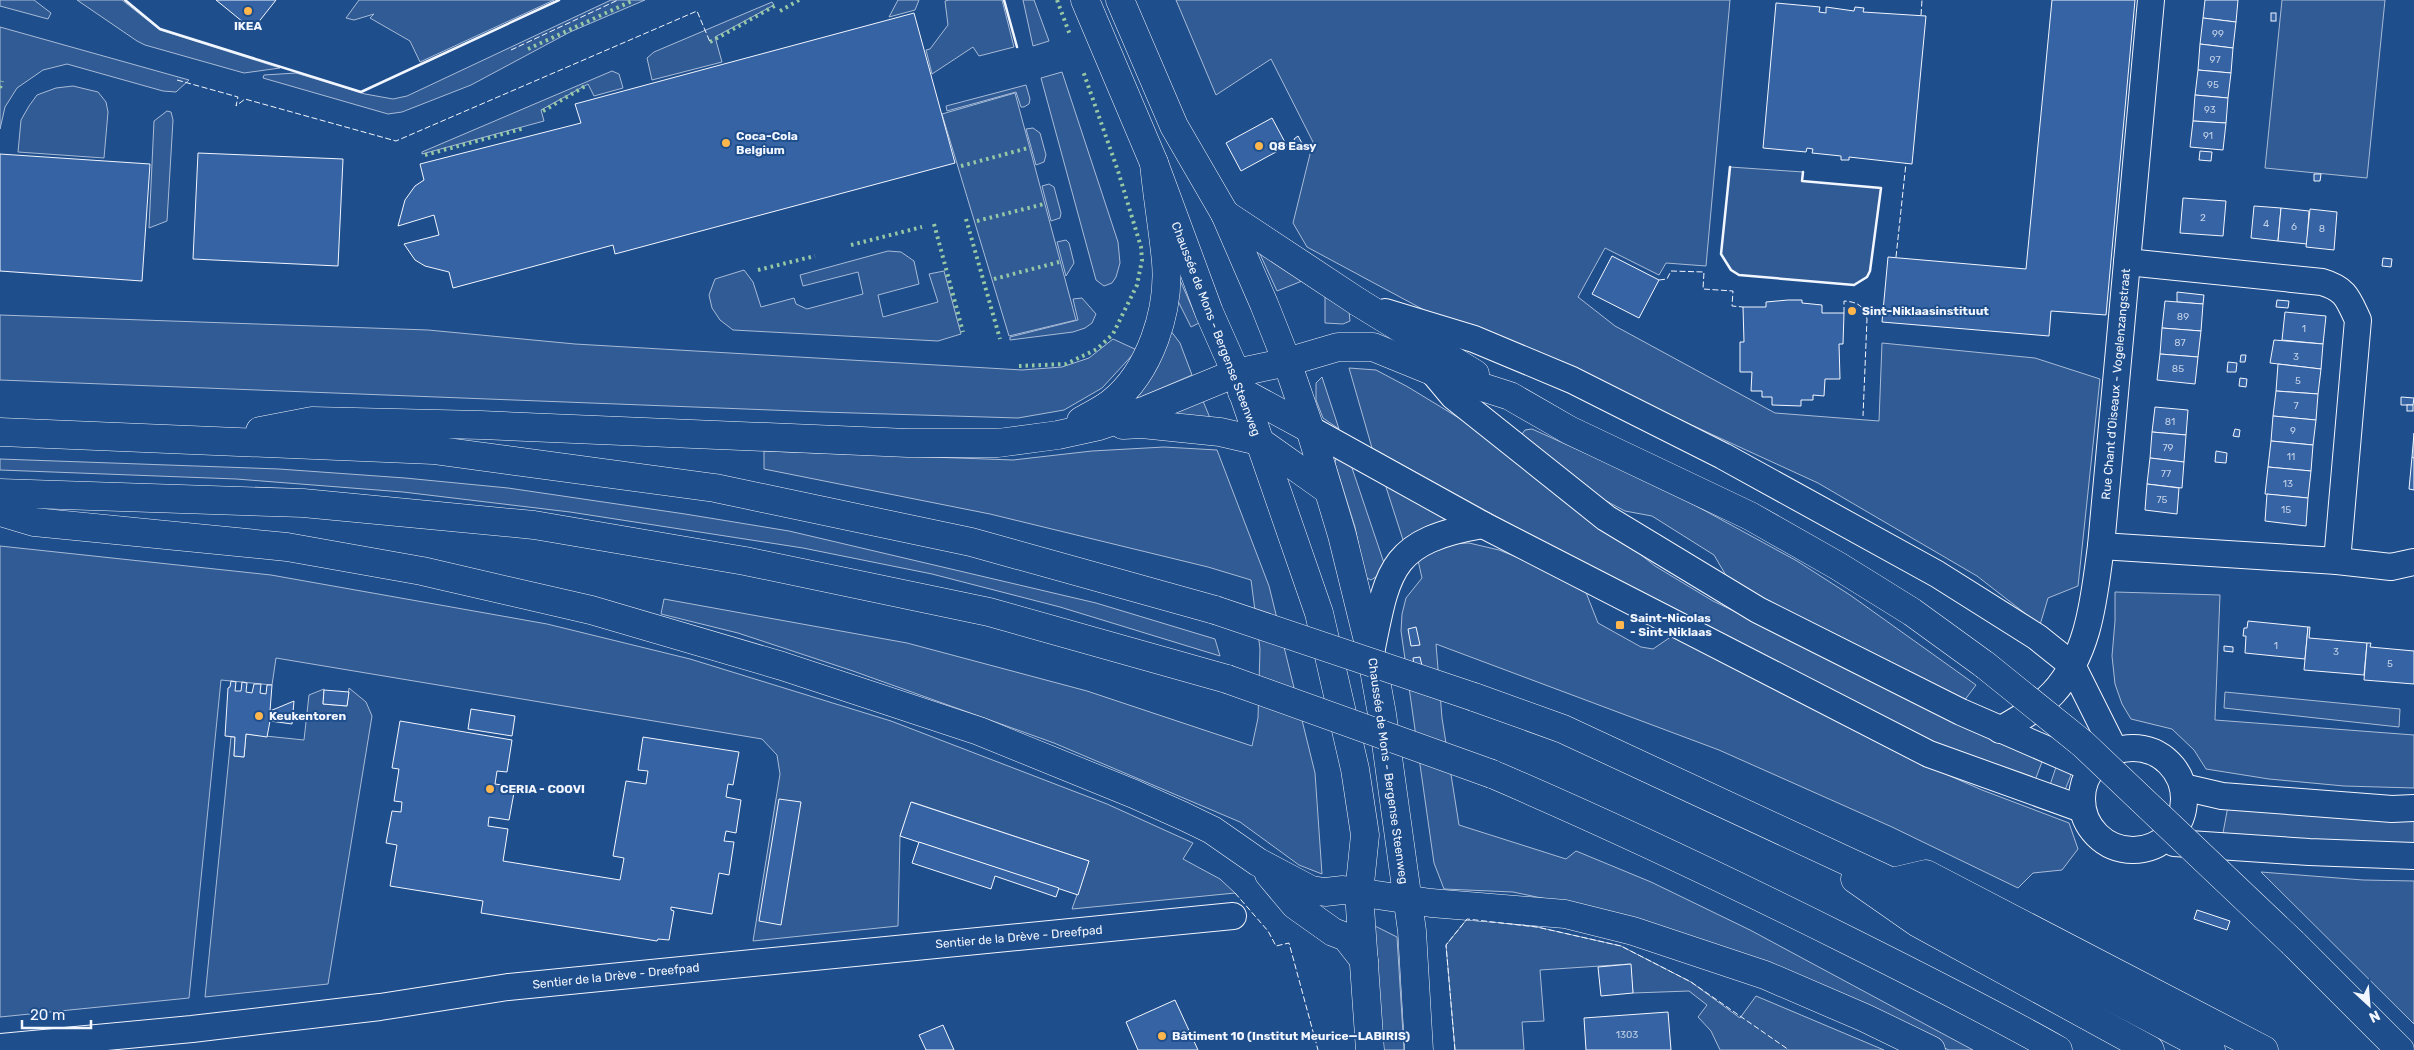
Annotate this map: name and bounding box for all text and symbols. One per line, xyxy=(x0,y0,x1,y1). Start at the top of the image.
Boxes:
marker: IKEA xyxy=(242,5,254,17)
place label: IKEA xyxy=(234,19,262,33)
house number: 99 xyxy=(2212,28,2224,40)
house number: 97 xyxy=(2209,54,2221,66)
house number: 95 xyxy=(2207,79,2219,91)
house number: 93 xyxy=(2204,104,2216,116)
place label: Coca-Cola Belgium xyxy=(736,129,798,157)
house number: 91 xyxy=(2203,130,2213,142)
marker: Coca-Cola Belgium xyxy=(720,137,732,149)
place label: Q8 Easy xyxy=(1269,139,1317,153)
marker: Q8 Easy xyxy=(1253,140,1265,152)
house number: 2 xyxy=(2200,212,2206,224)
house number: 4 xyxy=(2263,218,2269,230)
street label: Chaussée de Mons - Bergense Steenweg xyxy=(1169,220,1263,438)
house number: 6 xyxy=(2291,221,2297,233)
house number: 8 xyxy=(2319,223,2325,235)
street label: Rue Chant d'Oiseaux - Vogelenzangstraat xyxy=(2099,268,2133,500)
place label: Sint-Niklaasinstituut xyxy=(1862,304,1989,318)
marker: Sint-Niklaasinstituut xyxy=(1846,305,1858,317)
house number: 89 xyxy=(2177,311,2189,323)
house number: 1 xyxy=(2302,323,2306,335)
house number: 87 xyxy=(2174,337,2186,349)
house number: 3 xyxy=(2293,351,2299,363)
house number: 85 xyxy=(2172,363,2184,375)
house number: 5 xyxy=(2295,375,2301,387)
house number: 7 xyxy=(2293,400,2299,412)
house number: 81 xyxy=(2165,416,2175,428)
house number: 9 xyxy=(2290,425,2296,437)
house number: 79 xyxy=(2162,442,2174,454)
house number: 11 xyxy=(2287,451,2295,463)
house number: 77 xyxy=(2161,468,2171,480)
house number: 13 xyxy=(2283,478,2293,490)
house number: 75 xyxy=(2156,494,2168,506)
house number: 15 xyxy=(2281,504,2291,516)
place label: Saint-Nicolas - Sint-Niklaas xyxy=(1630,611,1712,639)
marker: Saint-Nicolas - Sint-Niklaas xyxy=(1614,619,1626,631)
house number: 1 xyxy=(2274,640,2278,652)
house number: 3 xyxy=(2333,646,2339,658)
street label: Chaussée de Mons - Bergense Steenweg xyxy=(1365,657,1411,885)
house number: 5 xyxy=(2387,658,2393,670)
place label: Keukentoren xyxy=(269,709,346,723)
marker: Keukentoren xyxy=(253,710,265,722)
place label: CERIA - COOVI xyxy=(500,782,585,796)
marker: CERIA - COOVI xyxy=(484,783,496,795)
street label: Sentier de la Drève - Dreefpad xyxy=(935,923,1103,951)
street label: Sentier de la Drève - Dreefpad xyxy=(532,960,700,992)
north arrow xyxy=(2344,980,2394,1030)
scale bar xyxy=(22,998,91,1030)
text: 20 m xyxy=(30,1006,65,1024)
text: N xyxy=(2366,1006,2383,1026)
place label: Bâtiment 10 (Institut Meurice—LABIRIS) xyxy=(1172,1029,1411,1043)
house number: 1303 xyxy=(1616,1029,1638,1041)
marker: Bâtiment 10 (Institut Meurice—LABIRIS) xyxy=(1156,1030,1168,1042)

